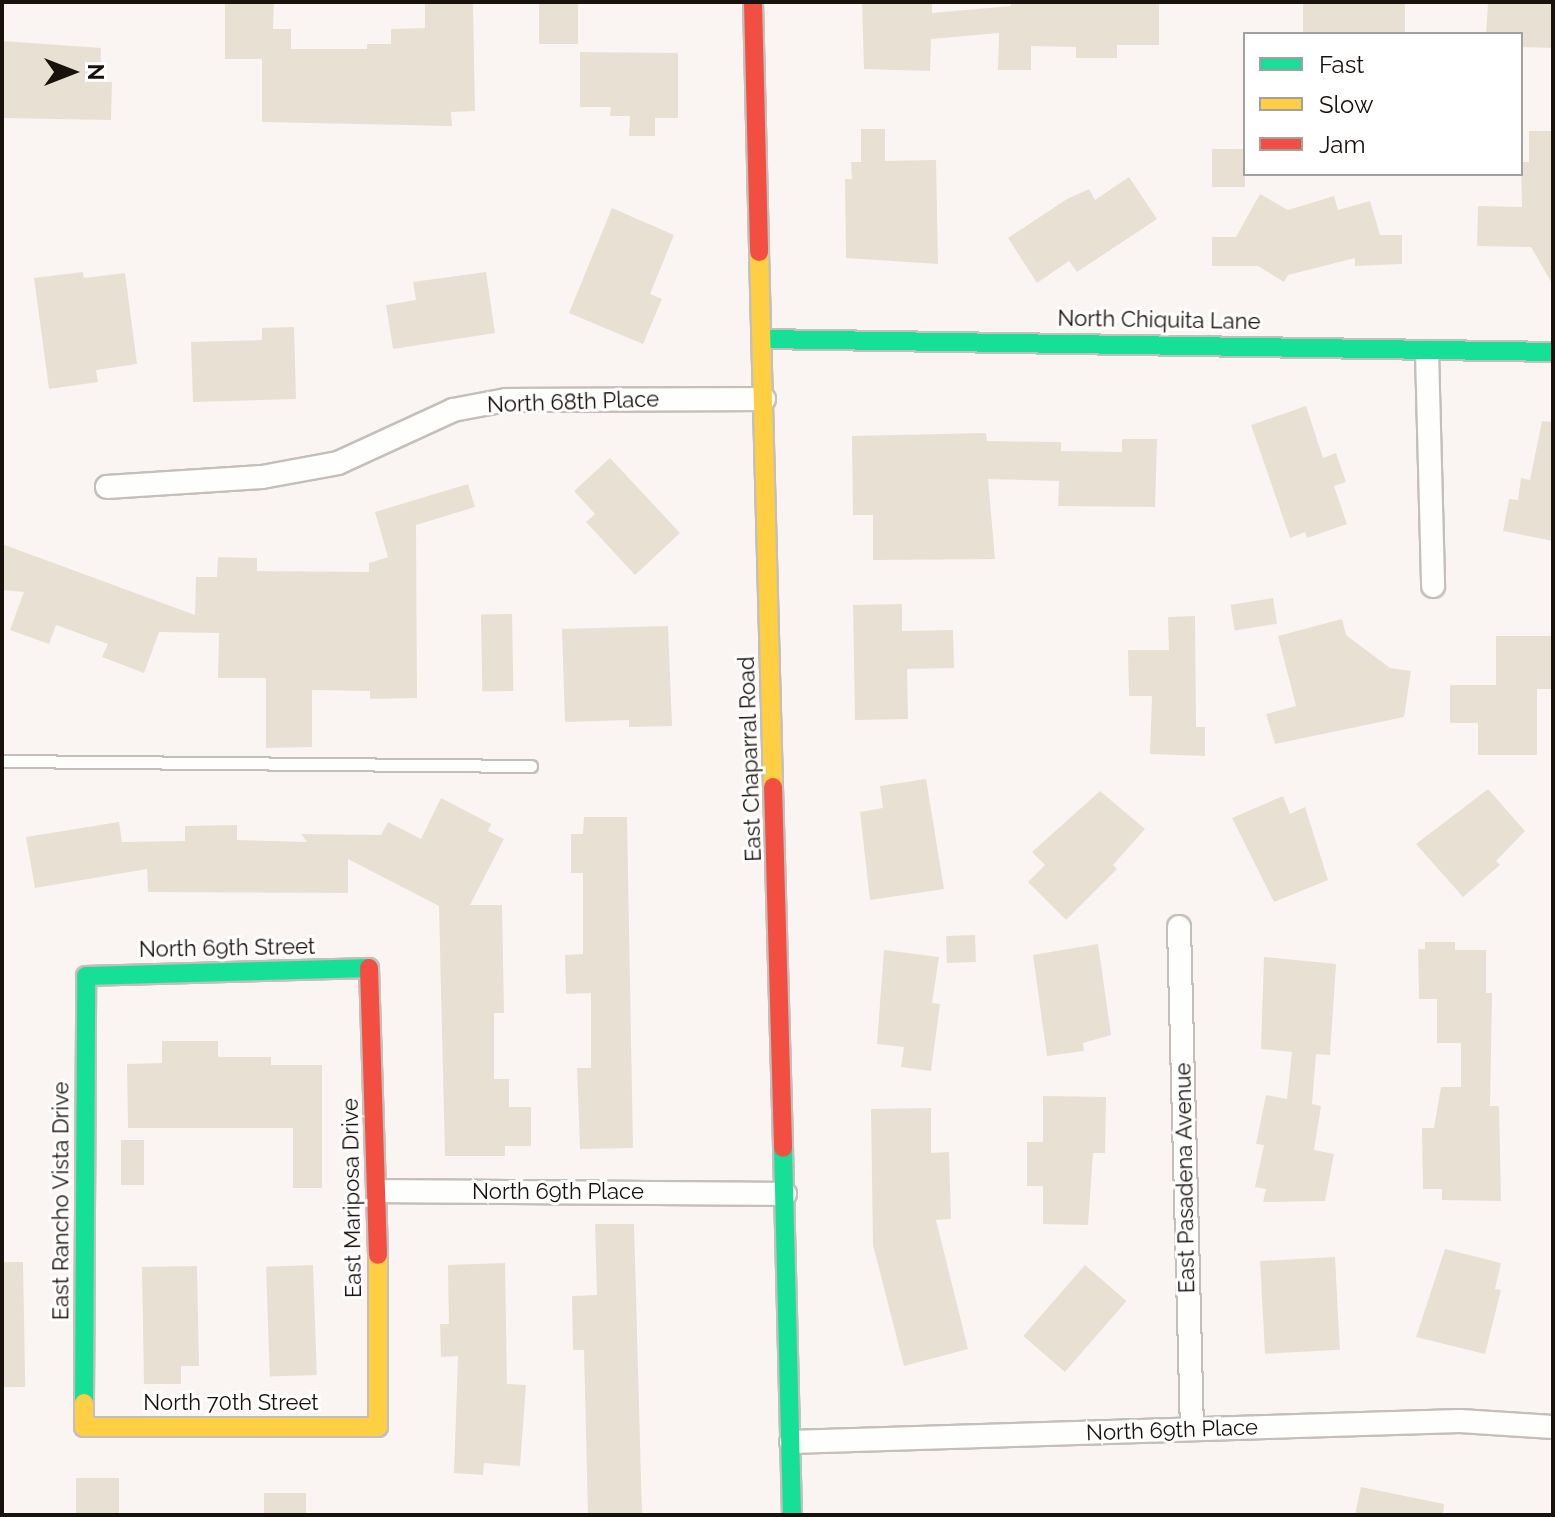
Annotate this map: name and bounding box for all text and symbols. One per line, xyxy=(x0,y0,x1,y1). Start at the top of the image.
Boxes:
north arrow xyxy=(32,32,112,112)
legend xyxy=(1243,32,1523,176)
text: Fast xyxy=(1319,50,1364,79)
text: N xyxy=(83,64,109,80)
text: Slow xyxy=(1319,90,1373,119)
text: Jam xyxy=(1319,130,1365,159)
street label: North Chiquita Lane xyxy=(1057,305,1261,335)
street label: North 68th Place xyxy=(487,386,659,418)
street label: East Chaparral Road xyxy=(733,656,767,862)
street label: North 69th Street xyxy=(139,933,315,963)
street label: East Pasadena Avenue xyxy=(1170,1062,1200,1294)
street label: East Rancho Vista Drive xyxy=(48,1081,74,1321)
street label: East Mariposa Drive xyxy=(337,1098,367,1298)
street label: North 69th Place xyxy=(472,1179,644,1205)
street label: North 70th Street xyxy=(143,1390,319,1416)
street label: North 69th Place xyxy=(1086,1414,1258,1446)

